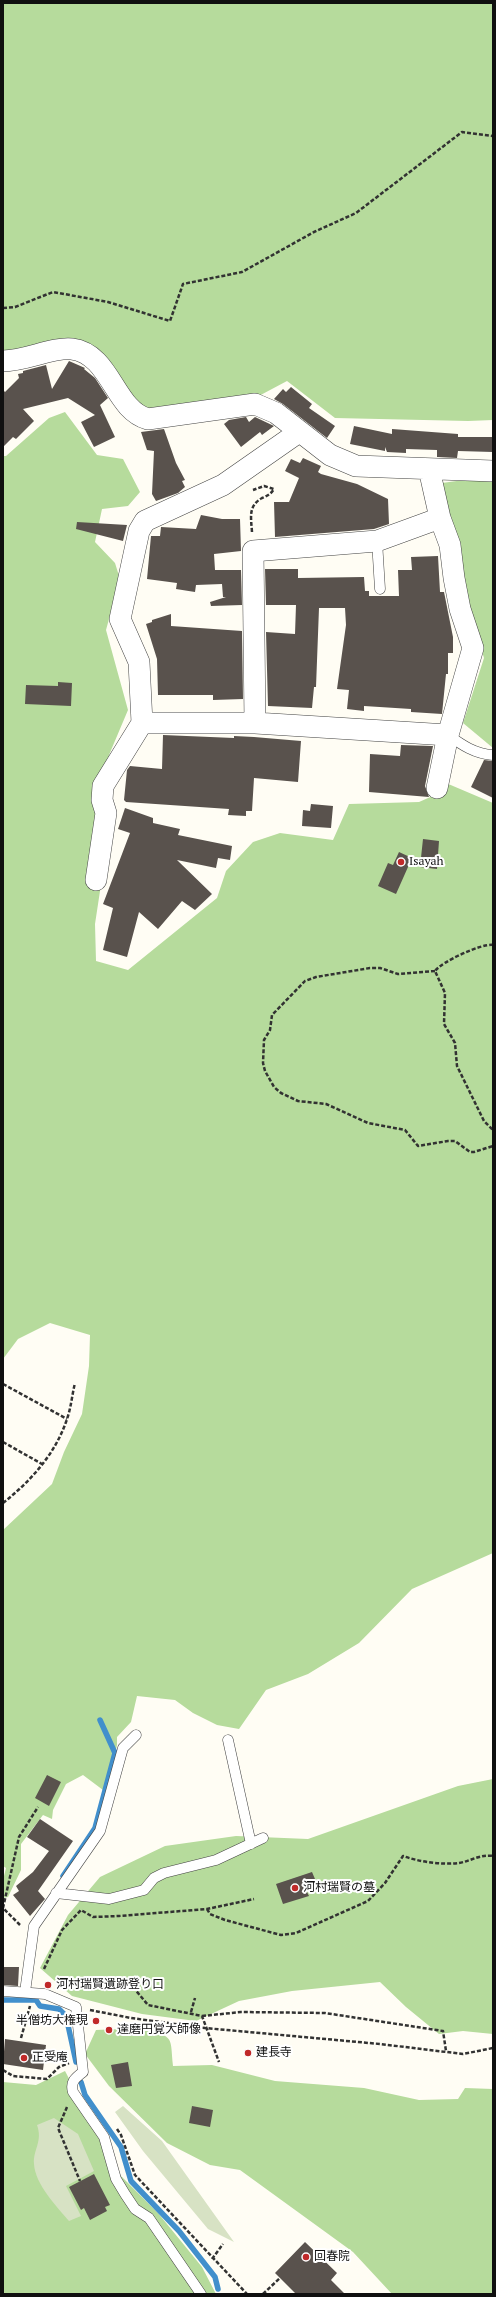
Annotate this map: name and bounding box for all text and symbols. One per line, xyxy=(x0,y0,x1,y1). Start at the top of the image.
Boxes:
place label: Isayah xyxy=(409,855,444,869)
marker: Isayah xyxy=(396,857,406,867)
place label: 河村瑞賢の墓 xyxy=(303,1881,375,1895)
marker: 河村瑞賢の墓 xyxy=(290,1883,300,1893)
place label: 河村瑞賢遺跡登り口 xyxy=(56,1978,164,1992)
marker: 河村瑞賢遺跡登り口 xyxy=(43,1980,53,1990)
place label: 半僧坊大権現 xyxy=(16,2014,88,2028)
marker: 半僧坊大権現 xyxy=(91,2016,101,2026)
place label: 達磨円覚大師像 xyxy=(117,2023,201,2037)
marker: 達磨円覚大師像 xyxy=(104,2025,114,2035)
place label: 建長寺 xyxy=(256,2046,292,2060)
marker: 建長寺 xyxy=(243,2048,253,2058)
place label: 正受庵 xyxy=(32,2051,68,2065)
marker: 正受庵 xyxy=(19,2053,29,2063)
place label: 回春院 xyxy=(314,2250,350,2264)
marker: 回春院 xyxy=(301,2252,311,2262)

